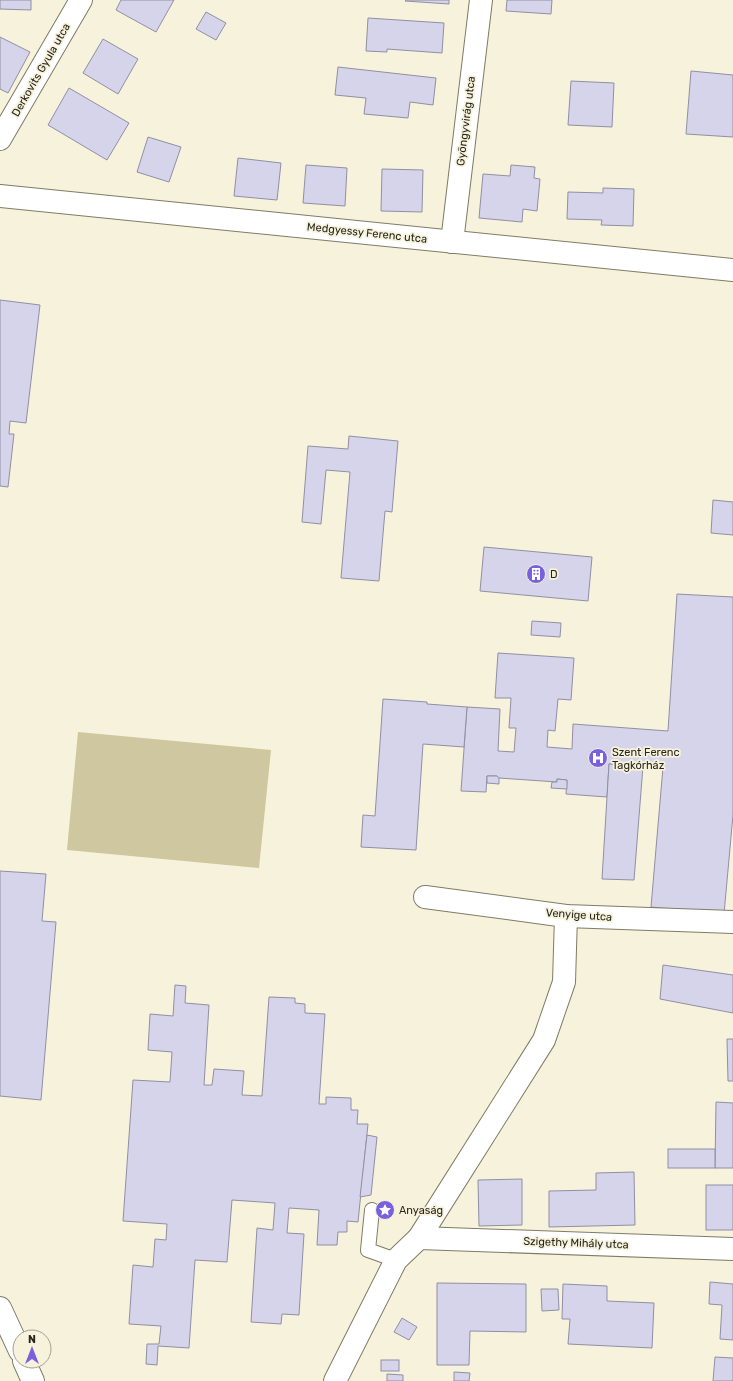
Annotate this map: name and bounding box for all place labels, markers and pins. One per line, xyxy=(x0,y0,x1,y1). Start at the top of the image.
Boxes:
building icon: D xyxy=(525,563,547,585)
place label: D xyxy=(550,568,558,581)
place label: Szent Ferenc Tagkórház xyxy=(612,746,680,772)
hospital icon: Szent Ferenc Tagkórház xyxy=(587,747,609,769)
place icon: Anyaság xyxy=(374,1199,396,1221)
place label: Anyaság xyxy=(399,1204,443,1217)

